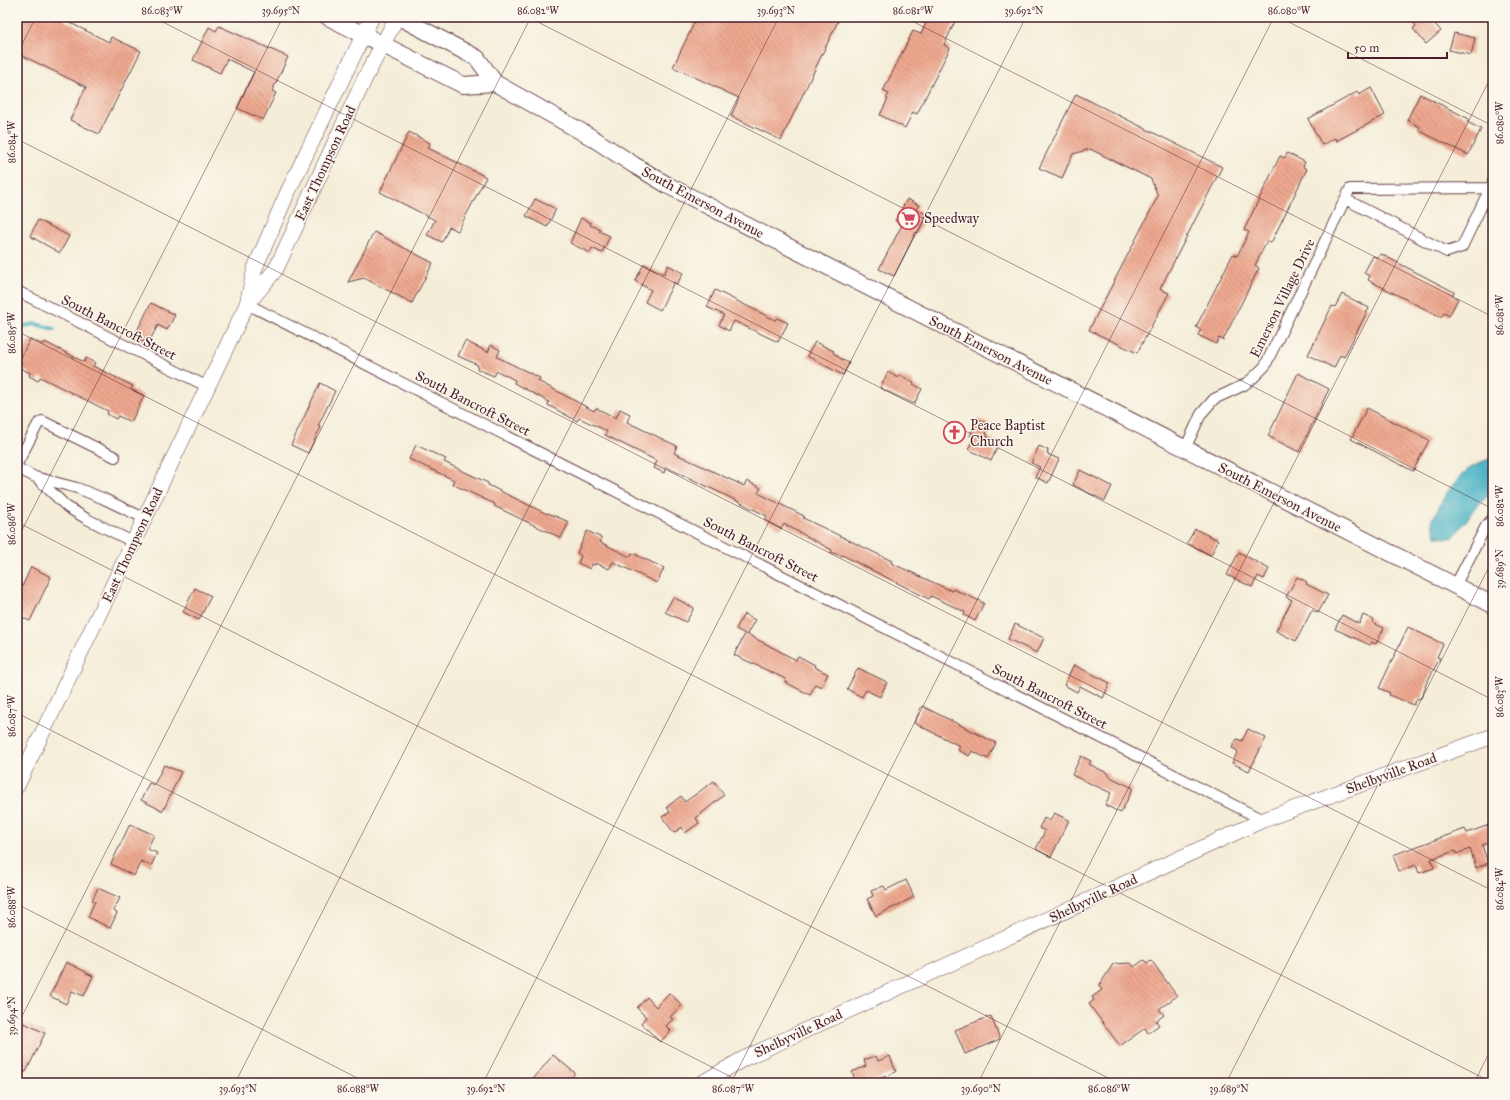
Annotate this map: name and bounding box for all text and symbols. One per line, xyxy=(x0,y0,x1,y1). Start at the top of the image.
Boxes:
text: 86.083°W xyxy=(142,5,183,17)
text: 39.695°N xyxy=(262,5,301,17)
text: 86.082°W xyxy=(517,5,559,17)
text: 39.693°N xyxy=(757,5,796,17)
text: 86.081°W xyxy=(893,5,934,17)
text: 39.692°N xyxy=(1005,5,1044,17)
text: 86.080°W xyxy=(1268,5,1311,17)
scale bar xyxy=(1348,34,1447,60)
text: 50 m xyxy=(1354,41,1379,55)
text: 86.080°W xyxy=(1494,101,1506,144)
street label: East Thompson Road xyxy=(291,103,360,223)
text: 86.084°W xyxy=(6,120,18,163)
street label: South Emerson Avenue xyxy=(639,163,767,242)
supermarket icon: Speedway xyxy=(895,205,921,231)
place label: Speedway xyxy=(924,210,980,227)
street label: Emerson Village Drive xyxy=(1246,236,1319,361)
street label: South Bancroft Street xyxy=(58,291,179,364)
text: 86.081°W xyxy=(1494,294,1506,335)
text: 86.085°W xyxy=(6,312,18,354)
street label: South Emerson Avenue xyxy=(926,312,1055,389)
street label: South Bancroft Street xyxy=(412,367,533,440)
place label: Peace Baptist Church xyxy=(970,417,1045,450)
church icon: Peace Baptist Church xyxy=(941,420,967,446)
street label: South Emerson Avenue xyxy=(1215,459,1344,536)
street label: East Thompson Road xyxy=(98,485,167,605)
text: 86.082°W xyxy=(1494,485,1506,527)
text: 86.086°W xyxy=(6,503,18,545)
street label: South Bancroft Street xyxy=(700,513,821,586)
text: 39.689°N xyxy=(1494,549,1506,589)
street label: South Bancroft Street xyxy=(989,660,1110,733)
text: 86.083°W xyxy=(1494,676,1506,717)
text: 86.087°W xyxy=(6,694,18,737)
street label: Shelbyville Road xyxy=(1343,749,1439,798)
text: 86.084°W xyxy=(1494,867,1506,910)
street label: Shelbyville Road xyxy=(1046,871,1140,926)
text: 86.088°W xyxy=(6,885,18,928)
text: 39.694°N xyxy=(6,996,18,1036)
street label: Shelbyville Road xyxy=(751,1006,845,1061)
text: 39.693°N xyxy=(219,1083,258,1095)
text: 86.088°W xyxy=(337,1083,380,1095)
text: 39.692°N xyxy=(467,1083,506,1095)
text: 86.087°W xyxy=(712,1083,755,1095)
text: 39.690°N xyxy=(961,1083,1001,1095)
text: 86.086°W xyxy=(1088,1083,1130,1095)
text: 39.689°N xyxy=(1209,1083,1249,1095)

